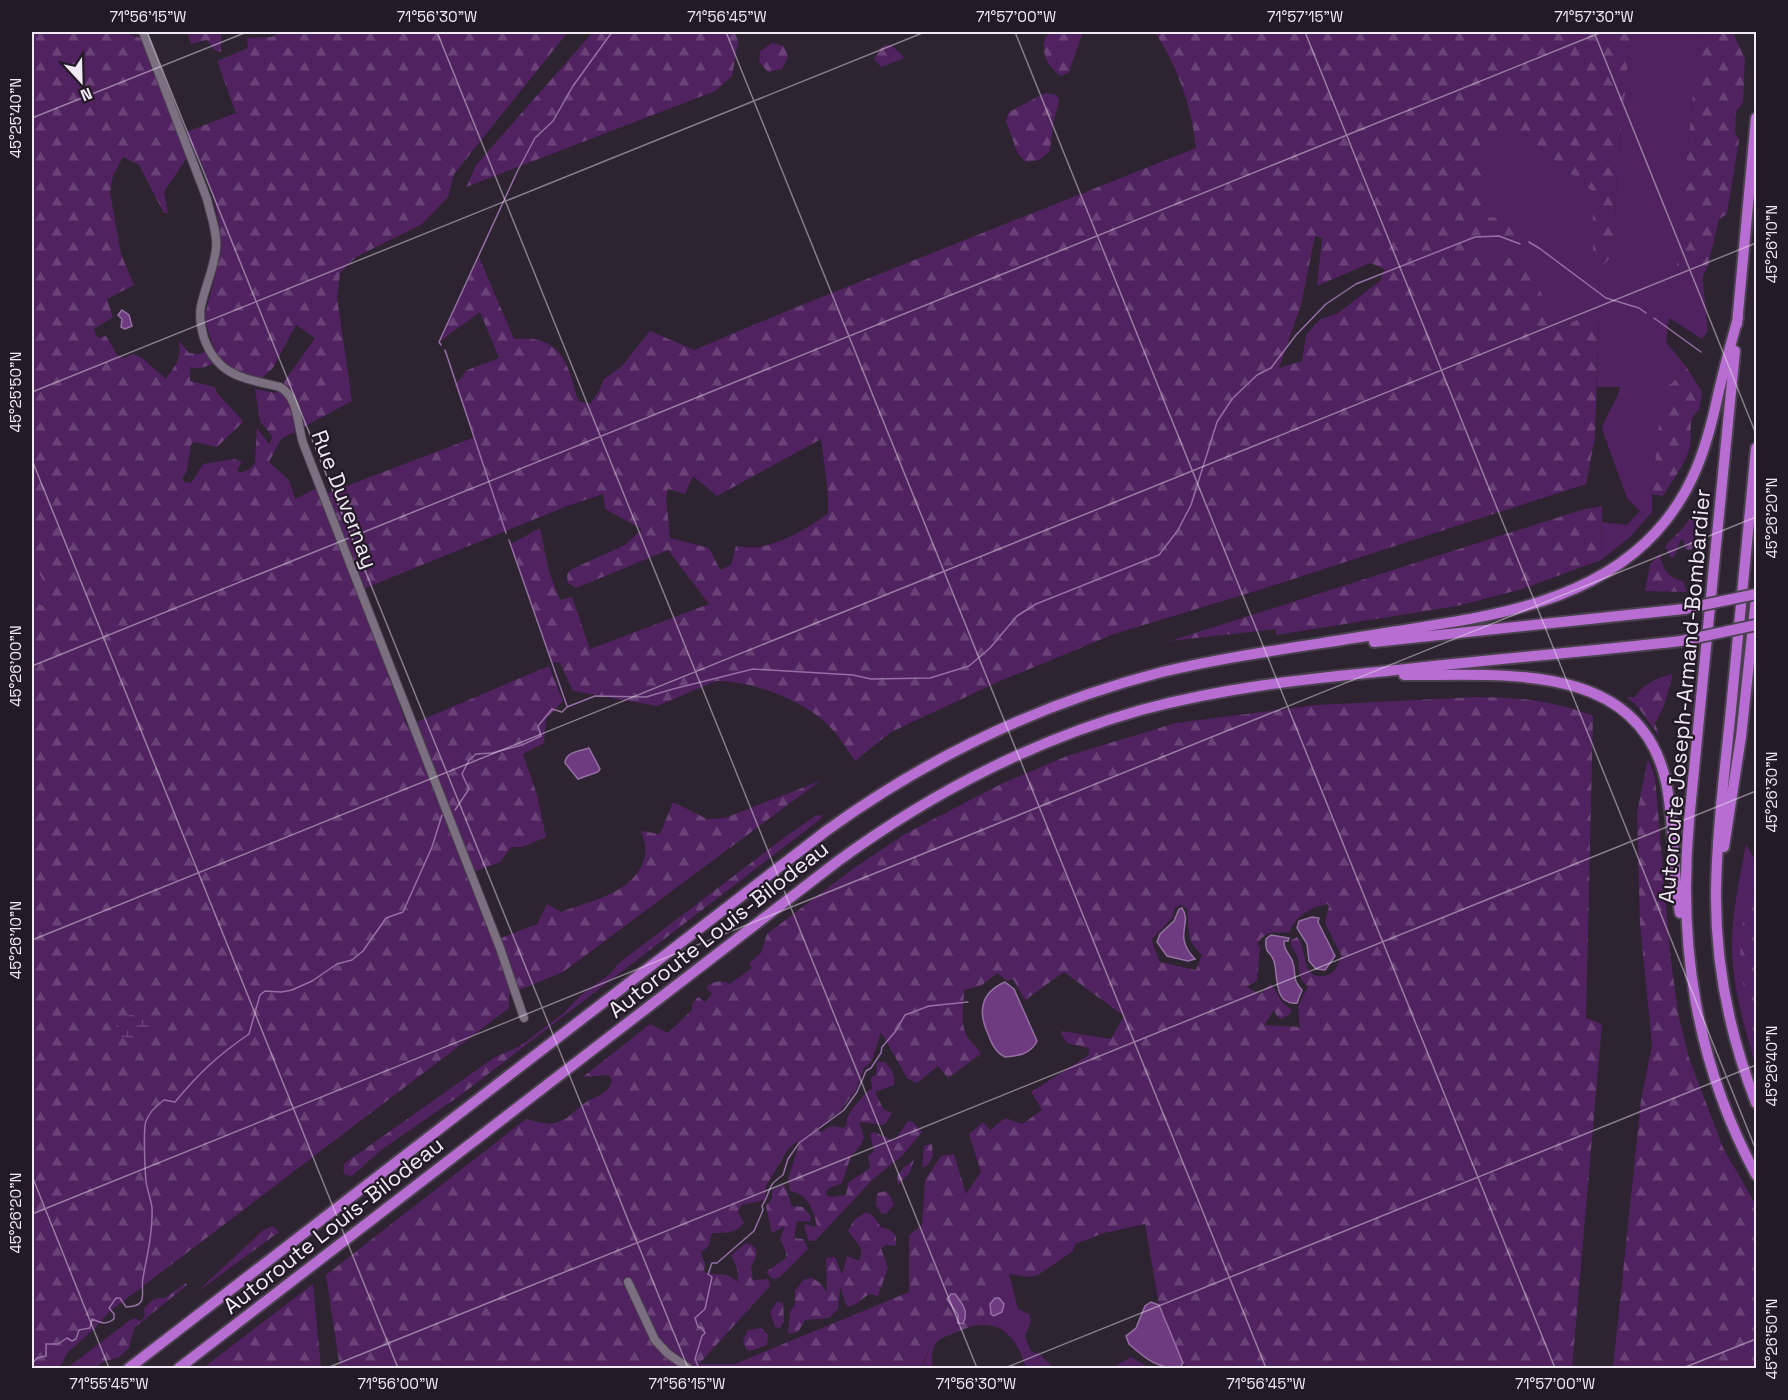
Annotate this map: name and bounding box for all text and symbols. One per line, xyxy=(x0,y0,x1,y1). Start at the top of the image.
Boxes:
text: 71°56'15"W xyxy=(110,7,186,26)
text: 71°56'30"W xyxy=(397,7,477,26)
text: 71°56'45"W xyxy=(687,7,767,26)
text: 71°57'00"W xyxy=(976,7,1056,26)
text: 71°57'15"W xyxy=(1267,7,1343,26)
text: 71°57'30"W xyxy=(1554,7,1634,26)
north arrow xyxy=(51,51,111,111)
text: 45°25'40"N xyxy=(6,78,25,158)
text: N xyxy=(78,83,95,106)
text: 45°26'10"N xyxy=(1762,205,1781,283)
text: 45°25'50"N xyxy=(6,352,25,432)
street label: Rue Duvernay xyxy=(306,426,384,572)
text: 45°26'20"N xyxy=(1762,477,1781,559)
street label: Autoroute Joseph-Armand-Bombardier xyxy=(1652,488,1716,904)
text: 45°26'00"N xyxy=(6,625,25,707)
text: 45°26'30"N xyxy=(1762,751,1781,833)
street label: Autoroute Louis-Bilodeau xyxy=(602,834,834,1024)
text: 45°26'10"N xyxy=(6,901,25,979)
text: 45°26'40"N xyxy=(1762,1026,1781,1106)
street label: Autoroute Louis-Bilodeau xyxy=(217,1130,449,1320)
text: 45°26'20"N xyxy=(6,1172,25,1254)
text: 45°26'50"N xyxy=(1762,1298,1781,1380)
text: 71°55'45"W xyxy=(69,1374,149,1393)
text: 71°56'00"W xyxy=(358,1374,438,1393)
text: 71°56'15"W xyxy=(649,1374,725,1393)
text: 71°56'30"W xyxy=(936,1374,1016,1393)
text: 71°56'45"W xyxy=(1226,1374,1306,1393)
text: 71°57'00"W xyxy=(1515,1374,1595,1393)

